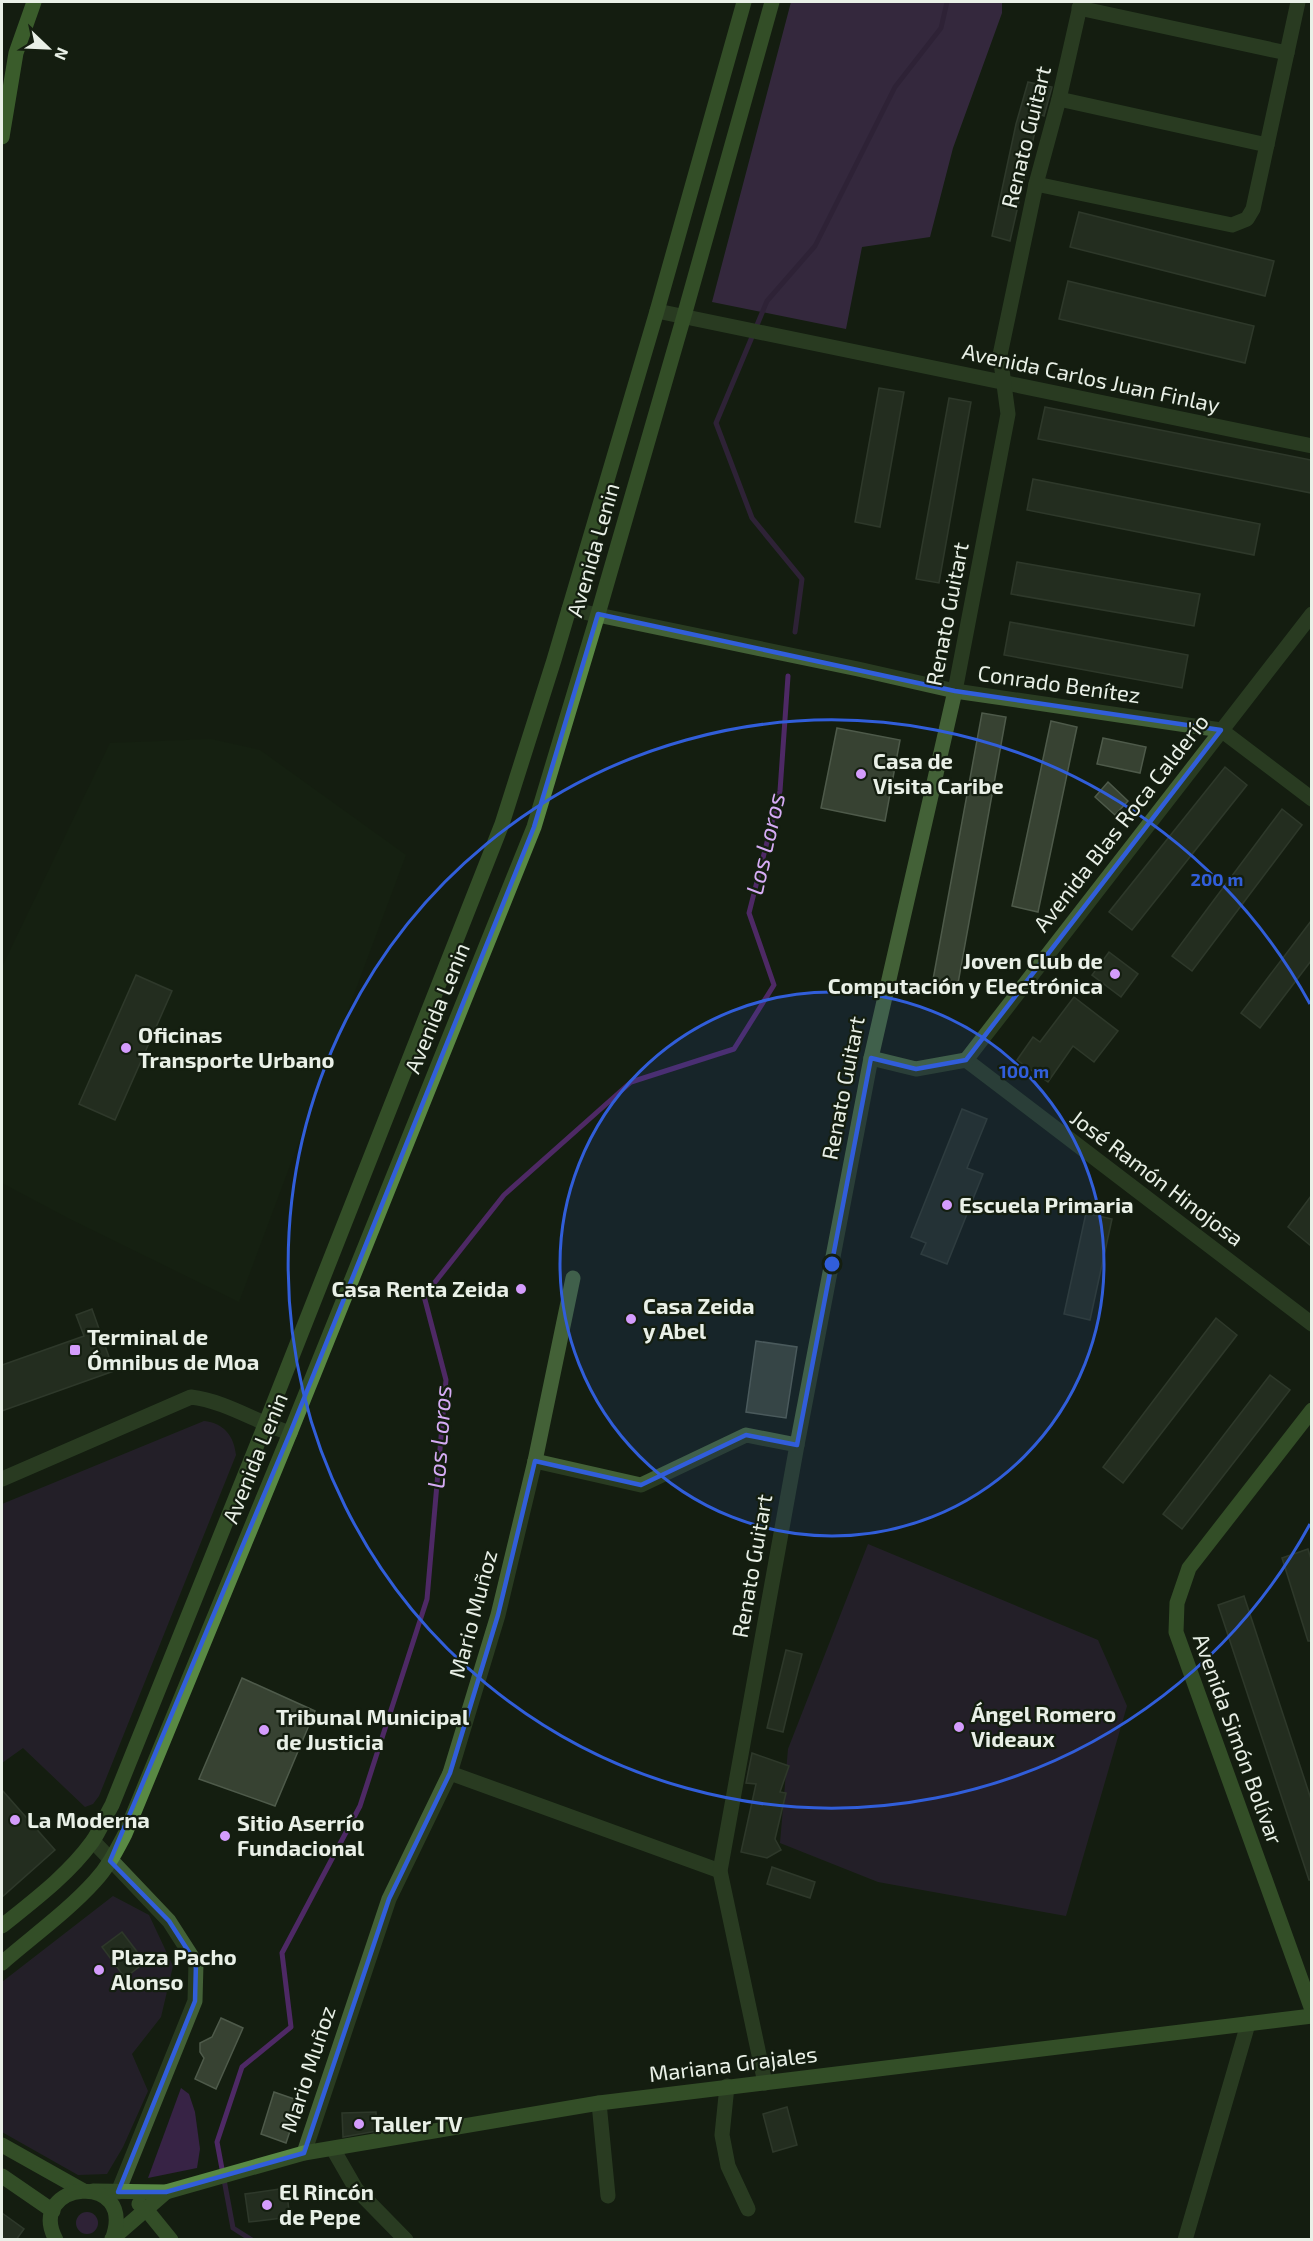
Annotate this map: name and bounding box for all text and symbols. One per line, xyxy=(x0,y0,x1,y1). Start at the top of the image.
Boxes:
north arrow xyxy=(18,18,78,78)
text: N xyxy=(51,45,73,63)
street label: Renato Guitart xyxy=(995,63,1055,210)
street label: Avenida Carlos Juan Finlay xyxy=(960,337,1223,417)
street label: Avenida Lenin xyxy=(560,480,624,620)
street label: Renato Guitart xyxy=(919,540,973,688)
street label: Conrado Benítez xyxy=(976,659,1142,707)
street label: Avenida Blas Roca Calderío xyxy=(1027,708,1213,936)
place label: Casa de Visita Caribe xyxy=(873,747,1004,798)
marker: Casa de Visita Caribe xyxy=(854,767,868,781)
water label: Los Loros xyxy=(739,790,790,897)
text: 200 m xyxy=(1191,868,1243,890)
street label: Avenida Lenin xyxy=(398,939,474,1077)
place label: Joven Club de Computación y Electrónica xyxy=(828,947,1103,999)
marker: Joven Club de Computación y Electrónica xyxy=(1108,967,1122,981)
street label: Renato Guitart xyxy=(815,1014,869,1162)
place label: Oficinas Transporte Urbano xyxy=(138,1021,334,1072)
marker: Oficinas Transporte Urbano xyxy=(119,1041,133,1055)
text: 100 m xyxy=(999,1060,1049,1082)
street label: José Ramón Hinojosa xyxy=(1065,1104,1249,1251)
place label: Escuela Primaria xyxy=(959,1191,1134,1217)
marker: Escuela Primaria xyxy=(940,1198,954,1212)
centre of rings xyxy=(822,1254,842,1274)
place label: Casa Renta Zeida xyxy=(331,1275,509,1301)
marker: Casa Renta Zeida xyxy=(514,1282,528,1296)
place label: Casa Zeida y Abel xyxy=(643,1292,755,1344)
marker: Casa Zeida y Abel xyxy=(624,1312,638,1326)
place label: Terminal de Ómnibus de Moa xyxy=(87,1323,259,1374)
marker: Terminal de Ómnibus de Moa xyxy=(68,1343,82,1357)
water label: Los Loros xyxy=(420,1384,457,1490)
street label: Avenida Lenin xyxy=(216,1389,292,1527)
street label: Renato Guitart xyxy=(726,1492,776,1640)
street label: Mario Muñoz xyxy=(442,1547,502,1681)
street label: Avenida Simón Bolívar xyxy=(1189,1630,1289,1848)
place label: Ángel Romero Videaux xyxy=(971,1700,1116,1751)
place label: Tribunal Municipal de Justicia xyxy=(276,1703,470,1754)
marker: Ángel Romero Videaux xyxy=(952,1720,966,1734)
marker: Tribunal Municipal de Justicia xyxy=(257,1723,271,1737)
place label: La Moderna xyxy=(27,1806,150,1832)
place label: Sitio Aserrío Fundacional xyxy=(237,1809,365,1860)
marker: La Moderna xyxy=(8,1813,22,1827)
marker: Sitio Aserrío Fundacional xyxy=(218,1829,232,1843)
place label: Plaza Pacho Alonso xyxy=(111,1943,237,1994)
marker: Plaza Pacho Alonso xyxy=(92,1963,106,1977)
street label: Mario Muñoz xyxy=(274,2002,340,2135)
street label: Mariana Grajales xyxy=(647,2040,819,2087)
place label: Taller TV xyxy=(371,2110,462,2136)
marker: Taller TV xyxy=(352,2117,366,2131)
place label: El Rincón de Pepe xyxy=(279,2178,374,2229)
marker: El Rincón de Pepe xyxy=(260,2198,274,2212)

